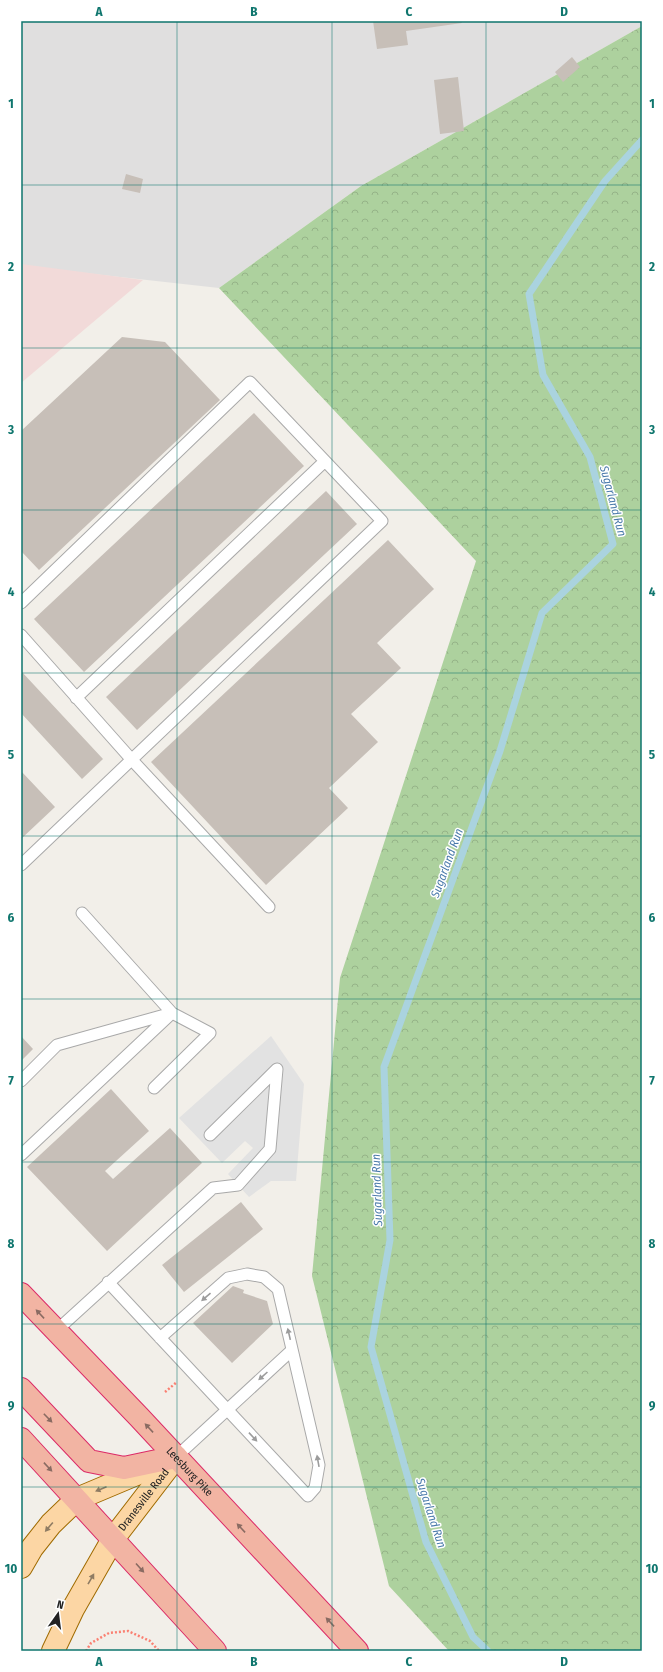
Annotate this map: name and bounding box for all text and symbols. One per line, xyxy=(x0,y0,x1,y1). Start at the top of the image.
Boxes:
text: A xyxy=(94,4,103,19)
text: B xyxy=(250,4,258,19)
text: C xyxy=(406,4,413,19)
text: D xyxy=(560,4,568,19)
text: 1 xyxy=(8,96,14,111)
text: 1 xyxy=(649,96,655,111)
text: 2 xyxy=(7,259,14,274)
text: 2 xyxy=(648,259,655,274)
text: 3 xyxy=(7,422,14,437)
text: 3 xyxy=(648,422,655,437)
water label: Sugarland Run xyxy=(597,463,629,538)
text: 4 xyxy=(8,584,15,599)
text: 4 xyxy=(649,584,656,599)
text: 5 xyxy=(8,747,14,762)
text: 5 xyxy=(649,747,655,762)
water label: Sugarland Run xyxy=(428,827,466,900)
text: 6 xyxy=(8,910,15,925)
text: 6 xyxy=(649,910,656,925)
text: 7 xyxy=(8,1073,14,1088)
text: 7 xyxy=(649,1073,655,1088)
water label: Sugarland Run xyxy=(369,1154,385,1227)
text: 8 xyxy=(8,1236,15,1251)
text: 8 xyxy=(649,1236,656,1251)
one-way arrow xyxy=(201,1293,212,1302)
one-way arrow xyxy=(36,1309,45,1319)
one-way arrow xyxy=(285,1328,291,1340)
one-way arrow xyxy=(258,1371,269,1380)
text: 9 xyxy=(8,1398,15,1413)
text: 9 xyxy=(649,1398,656,1413)
one-way arrow xyxy=(43,1413,53,1423)
one-way arrow xyxy=(145,1423,154,1434)
one-way arrow xyxy=(249,1432,258,1443)
street label: Leesburg Pike xyxy=(163,1445,215,1499)
one-way arrow xyxy=(315,1454,321,1467)
one-way arrow xyxy=(43,1462,52,1473)
street label: Dranesville Road xyxy=(116,1466,172,1534)
water label: Sugarland Run xyxy=(413,1475,449,1550)
one-way arrow xyxy=(96,1486,107,1492)
one-way arrow xyxy=(45,1521,54,1532)
one-way arrow xyxy=(236,1523,246,1533)
text: 10 xyxy=(5,1561,17,1576)
text: 10 xyxy=(646,1561,658,1576)
one-way arrow xyxy=(135,1563,144,1573)
one-way arrow xyxy=(87,1574,94,1585)
north arrow xyxy=(38,1594,78,1634)
text: N xyxy=(56,1598,65,1612)
one-way arrow xyxy=(326,1618,335,1627)
text: A xyxy=(94,1654,103,1669)
text: B xyxy=(250,1654,258,1669)
text: C xyxy=(406,1654,413,1669)
text: D xyxy=(560,1654,568,1669)

